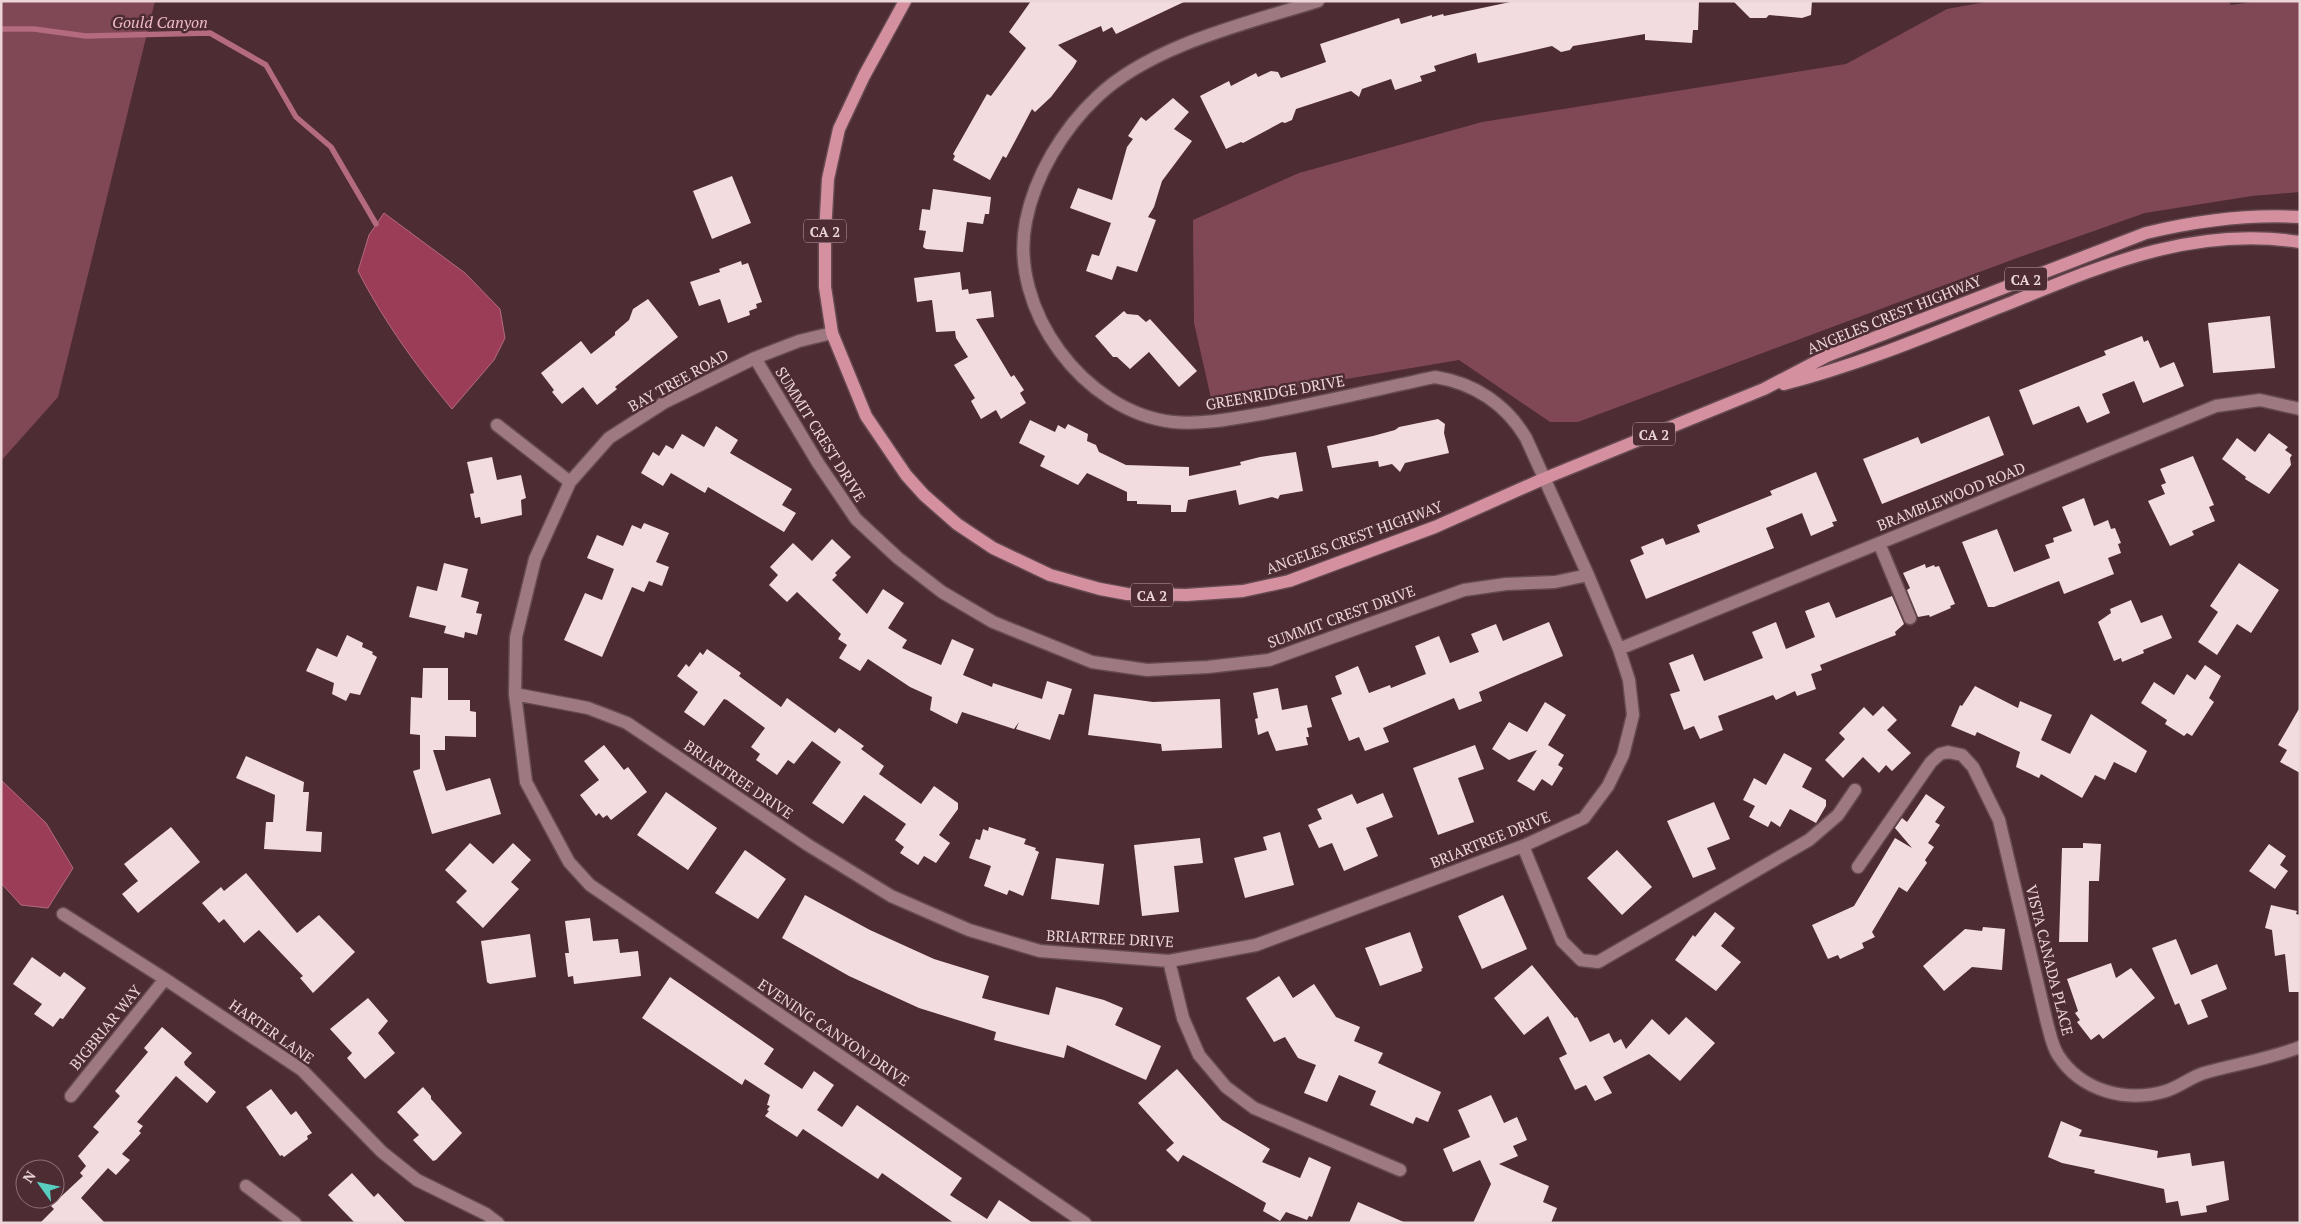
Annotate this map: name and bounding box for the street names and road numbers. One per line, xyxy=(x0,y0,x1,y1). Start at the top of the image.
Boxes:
road number: CA 2 xyxy=(804,220,846,242)
road number: CA 2 xyxy=(2005,268,2047,290)
street label: ANGELES CREST HIGHWAY xyxy=(1804,270,1985,358)
street label: BAY TREE ROAD xyxy=(624,344,732,416)
street label: SUMMIT CREST DRIVE xyxy=(771,363,871,505)
street label: GREENRIDGE DRIVE xyxy=(1204,370,1346,414)
road number: CA 2 xyxy=(1633,422,1675,446)
street label: BRAMBLEWOOD ROAD xyxy=(1874,457,2028,535)
street label: ANGELES CREST HIGHWAY xyxy=(1263,496,1445,578)
street label: SUMMIT CREST DRIVE xyxy=(1264,580,1418,652)
road number: CA 2 xyxy=(1131,584,1173,606)
street label: BRIARTREE DRIVE xyxy=(681,735,797,823)
street label: BRIARTREE DRIVE xyxy=(1427,806,1553,872)
street label: VISTA CANADA PLACE xyxy=(2022,883,2078,1037)
street label: BRIARTREE DRIVE xyxy=(1046,925,1174,951)
street label: EVENING CANYON DRIVE xyxy=(754,974,914,1090)
street label: BIGBRIAR WAY xyxy=(65,980,146,1074)
street label: HARTER LANE xyxy=(226,994,318,1068)

